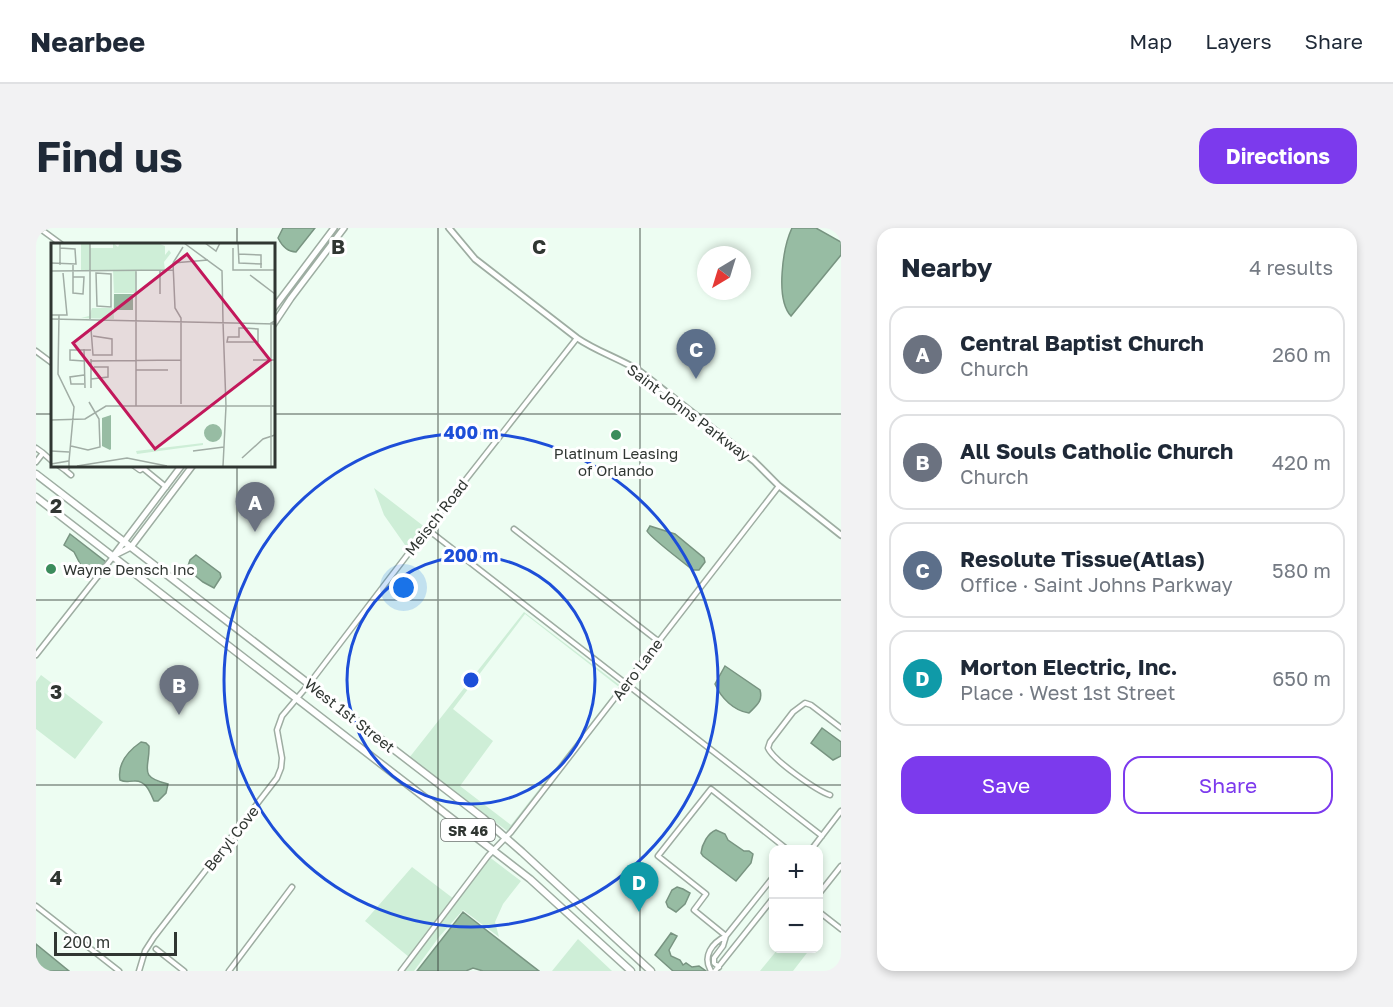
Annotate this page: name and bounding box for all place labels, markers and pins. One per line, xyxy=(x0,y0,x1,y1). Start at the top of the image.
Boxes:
pin: C xyxy=(676,330,716,379)
marker: Platinum Leasing of Orlando xyxy=(609,428,623,442)
place label: Platinum Leasing of Orlando xyxy=(554,444,678,479)
pin: A xyxy=(236,482,274,532)
place label: Wayne Densch Inc xyxy=(63,560,195,578)
marker: Wayne Densch Inc xyxy=(44,562,58,576)
pin: B xyxy=(160,666,198,715)
centre of rings xyxy=(461,670,481,690)
pin: D xyxy=(620,862,658,912)

